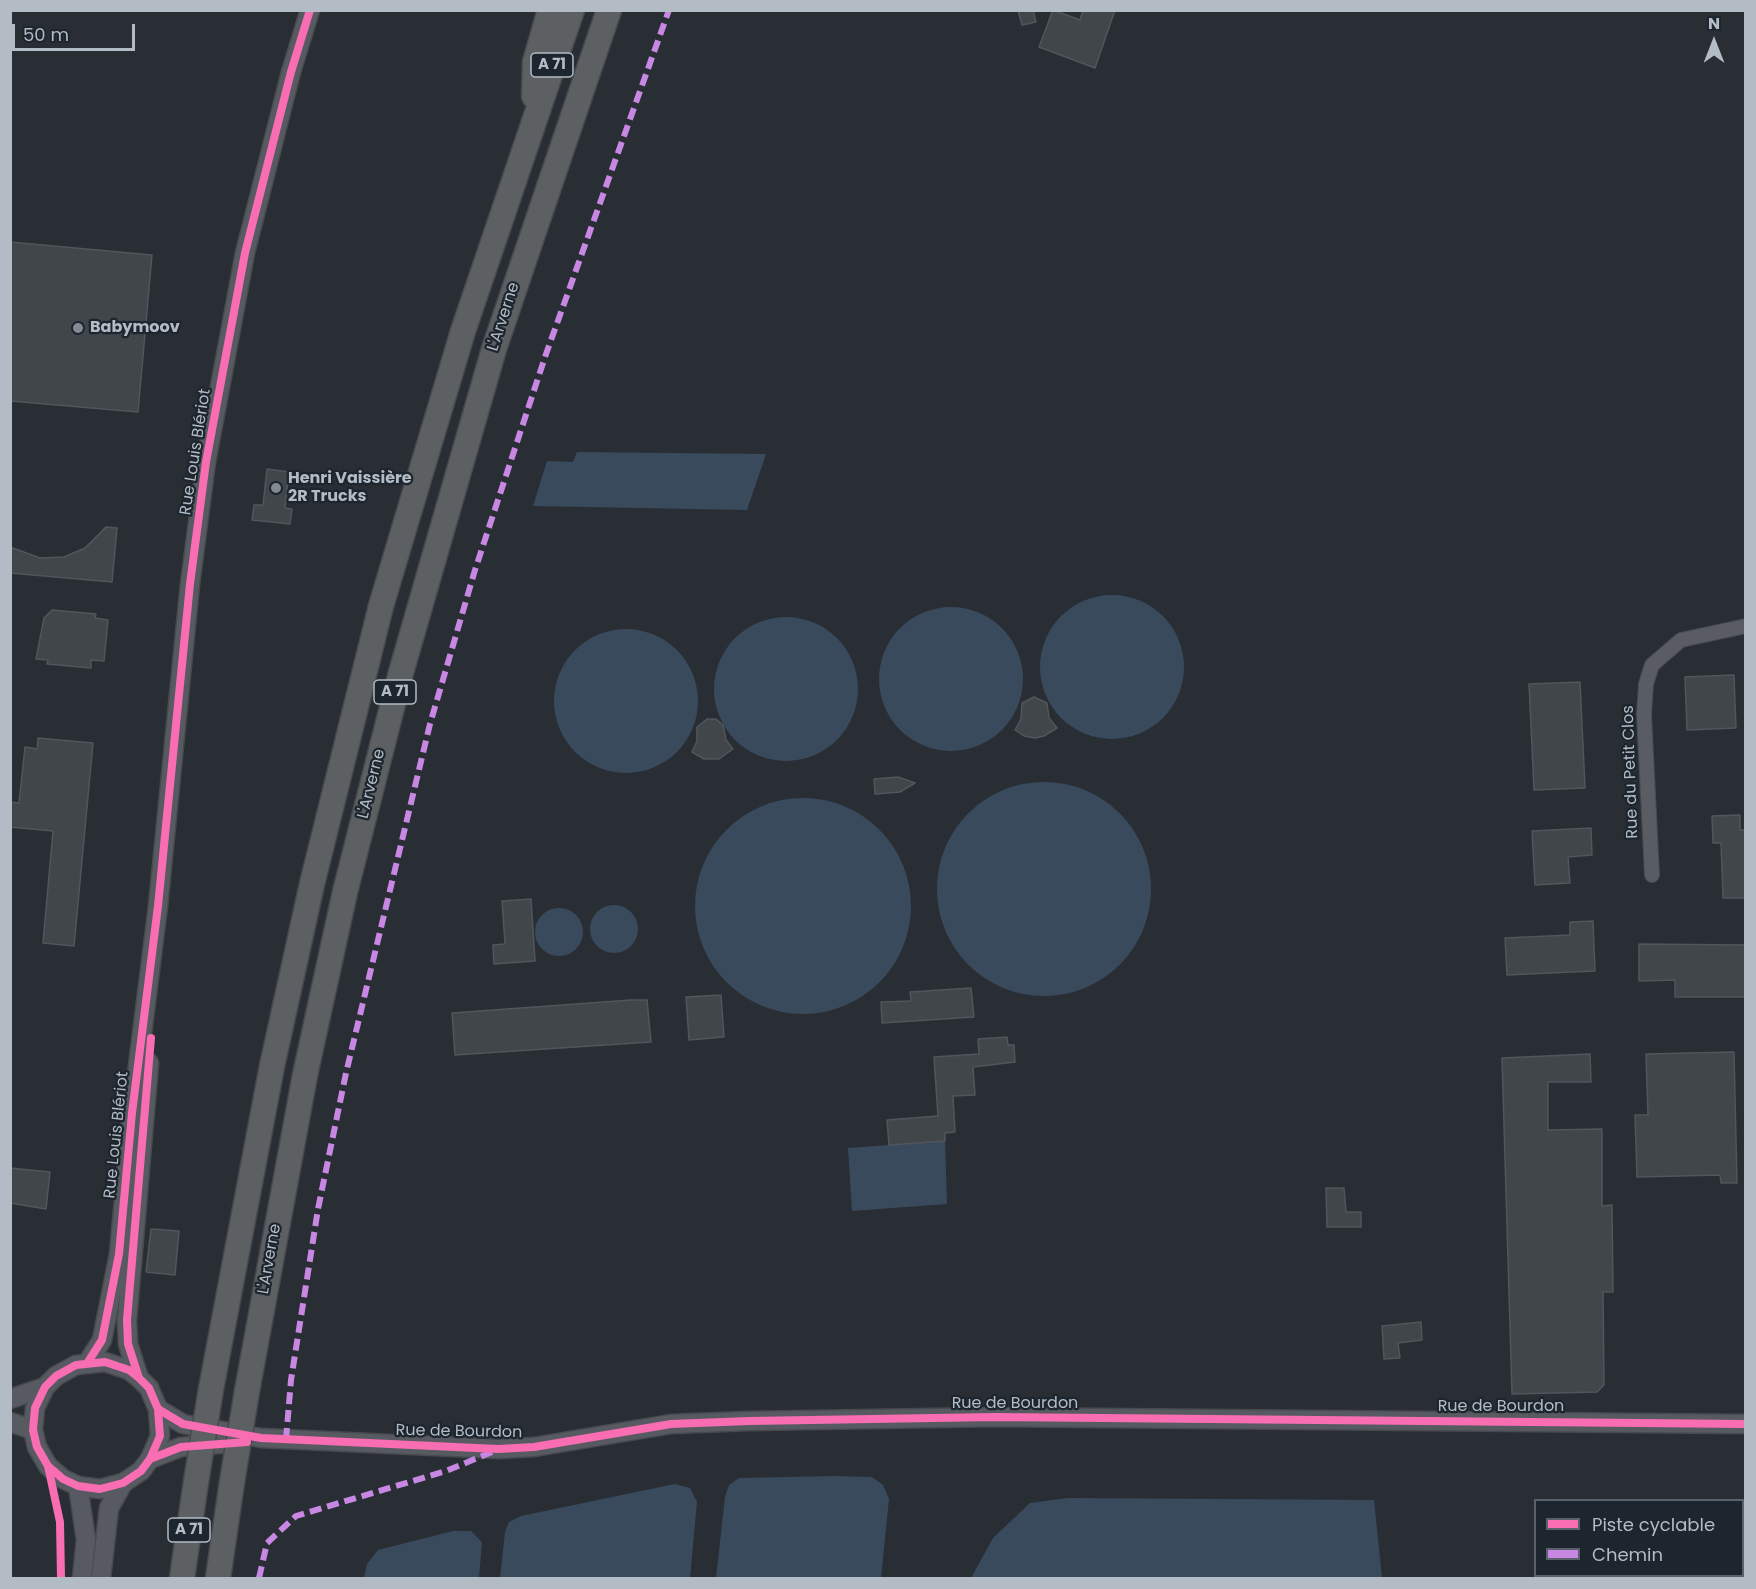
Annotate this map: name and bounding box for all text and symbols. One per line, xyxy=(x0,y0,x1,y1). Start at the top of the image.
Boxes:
scale bar xyxy=(15,12,138,50)
north arrow xyxy=(1684,12,1744,72)
text: N xyxy=(1708,12,1720,35)
text: 50 m xyxy=(23,22,69,47)
road number: A 71 xyxy=(531,53,573,77)
street label: L'Arverne xyxy=(484,280,524,354)
place label: Babymoov xyxy=(90,318,180,338)
marker: Babymoov xyxy=(71,321,85,335)
street label: Rue Louis Blériot xyxy=(177,387,215,517)
place label: Henri Vaissière 2R Trucks xyxy=(288,469,412,507)
marker: Henri Vaissière 2R Trucks xyxy=(269,481,283,495)
road number: A 71 xyxy=(374,680,416,704)
street label: Rue du Petit Clos xyxy=(1619,705,1643,839)
street label: L'Arverne xyxy=(354,747,390,821)
street label: Rue Louis Blériot xyxy=(101,1070,133,1200)
street label: L'Arverne xyxy=(254,1222,286,1296)
street label: Rue de Bourdon xyxy=(952,1394,1078,1414)
street label: Rue de Bourdon xyxy=(1438,1397,1564,1417)
street label: Rue de Bourdon xyxy=(395,1421,523,1443)
legend xyxy=(1534,1499,1744,1577)
text: Piste cyclable xyxy=(1592,1512,1715,1537)
road number: A 71 xyxy=(168,1518,210,1542)
text: Chemin xyxy=(1592,1542,1663,1567)

